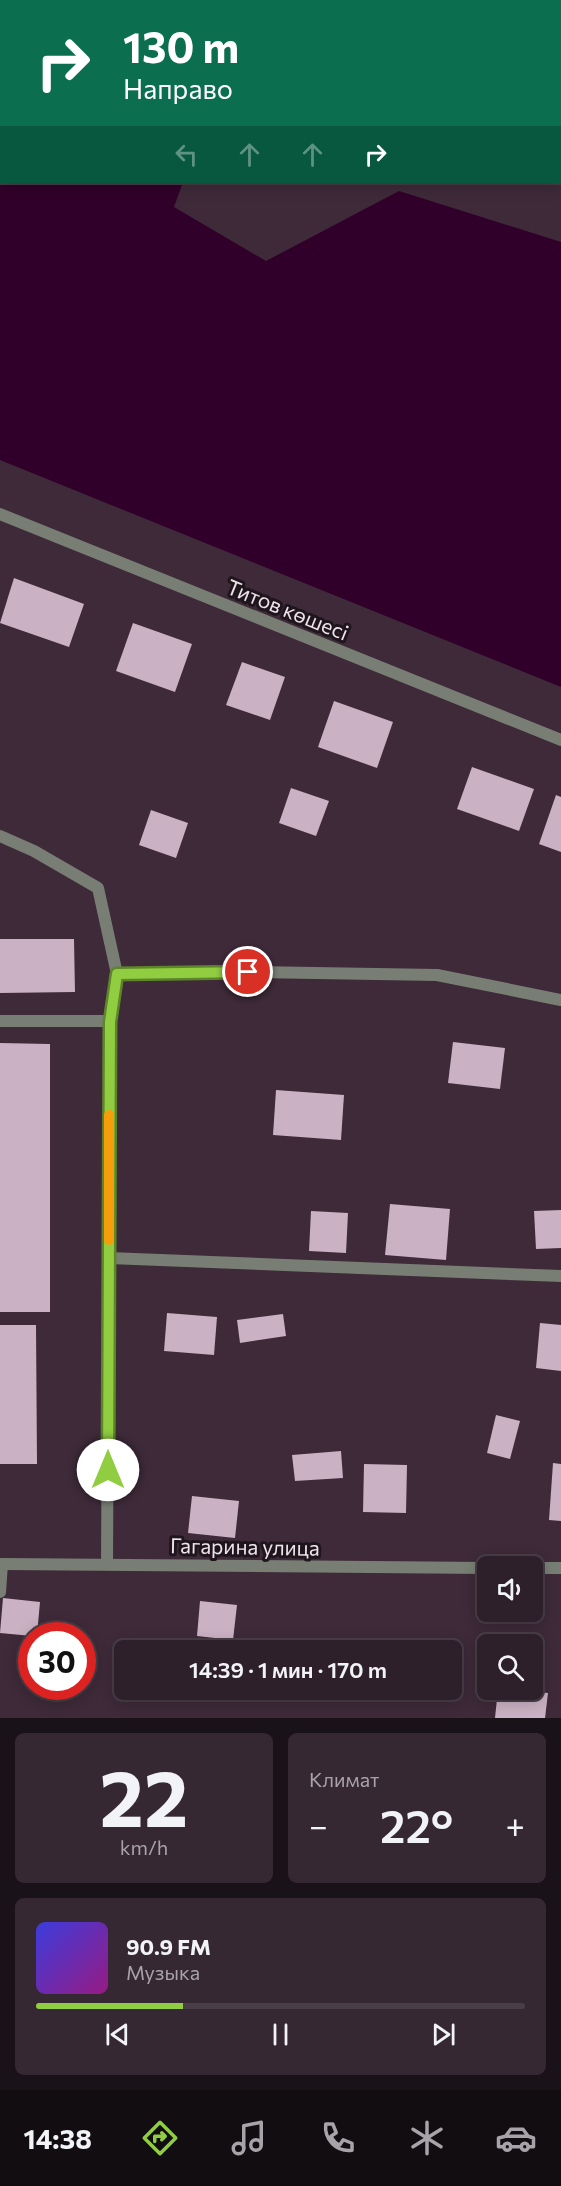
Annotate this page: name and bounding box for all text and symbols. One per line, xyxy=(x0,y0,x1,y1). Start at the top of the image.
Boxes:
text: 130 m xyxy=(123,20,239,72)
icon: right xyxy=(24,24,102,102)
text: Направо xyxy=(123,72,233,105)
icon: left xyxy=(170,138,203,171)
icon: ahead xyxy=(233,138,266,171)
icon: ahead xyxy=(296,138,329,171)
icon: right xyxy=(359,138,392,171)
street label: Титов көшесі xyxy=(224,573,352,645)
pin xyxy=(222,946,273,997)
icon: arrive xyxy=(231,955,264,988)
position arrow xyxy=(76,1438,140,1502)
street label: Гагарина улица xyxy=(170,1532,320,1560)
map controls xyxy=(477,1556,543,1700)
button: sound xyxy=(477,1556,543,1622)
speed limit sign: 30 xyxy=(18,1622,96,1700)
button: search xyxy=(477,1634,543,1700)
text: 14:39 · 1 мин · 170 m xyxy=(189,1656,387,1683)
text: 22 xyxy=(100,1748,188,1843)
text: Климат xyxy=(309,1767,379,1791)
text: 22° xyxy=(380,1797,453,1852)
text: − xyxy=(309,1804,328,1845)
text: + xyxy=(506,1804,525,1845)
text: km/h xyxy=(120,1835,168,1859)
text: 90.9 FM xyxy=(126,1933,211,1960)
text: Музыка xyxy=(126,1960,200,1984)
icon: previous xyxy=(101,2018,134,2051)
icon: pause xyxy=(264,2018,297,2051)
icon: next xyxy=(427,2018,460,2051)
icon: directions xyxy=(139,2117,181,2159)
icon: music xyxy=(228,2117,270,2159)
icon: phone xyxy=(317,2117,359,2159)
icon: climate xyxy=(406,2117,448,2159)
icon: car xyxy=(495,2117,537,2159)
text: 14:38 xyxy=(24,2122,92,2155)

